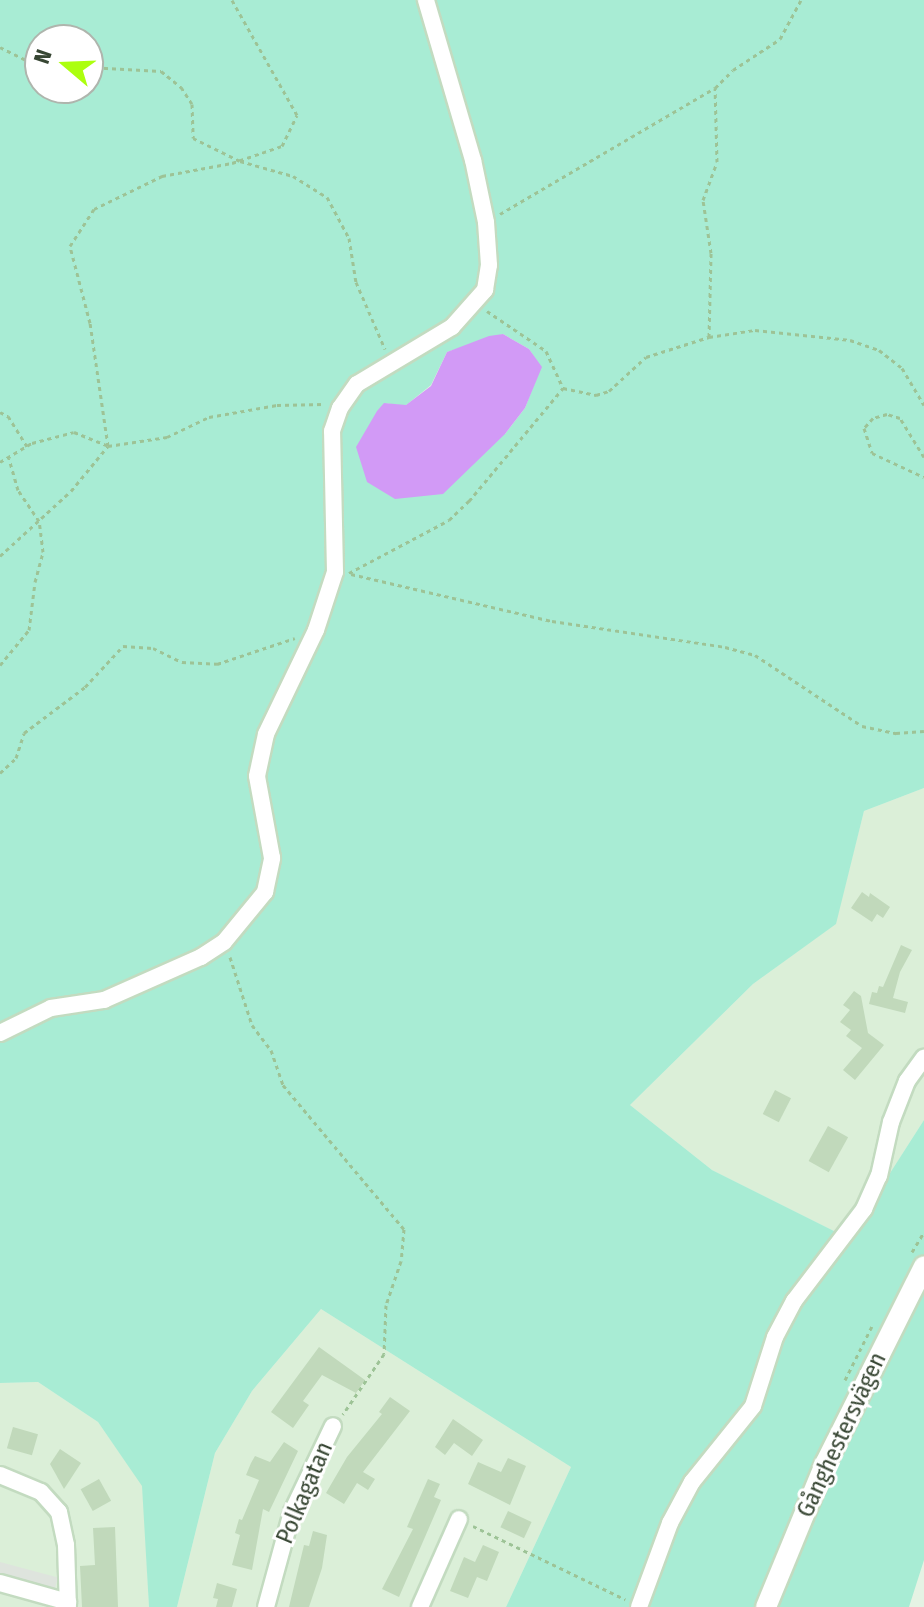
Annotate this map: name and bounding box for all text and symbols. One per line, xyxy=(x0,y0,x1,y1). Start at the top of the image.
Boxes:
north arrow xyxy=(24,24,104,104)
text: N xyxy=(28,46,58,67)
street label: Gånghestersvägen xyxy=(791,1348,893,1522)
street label: Polkagatan xyxy=(271,1438,339,1548)

